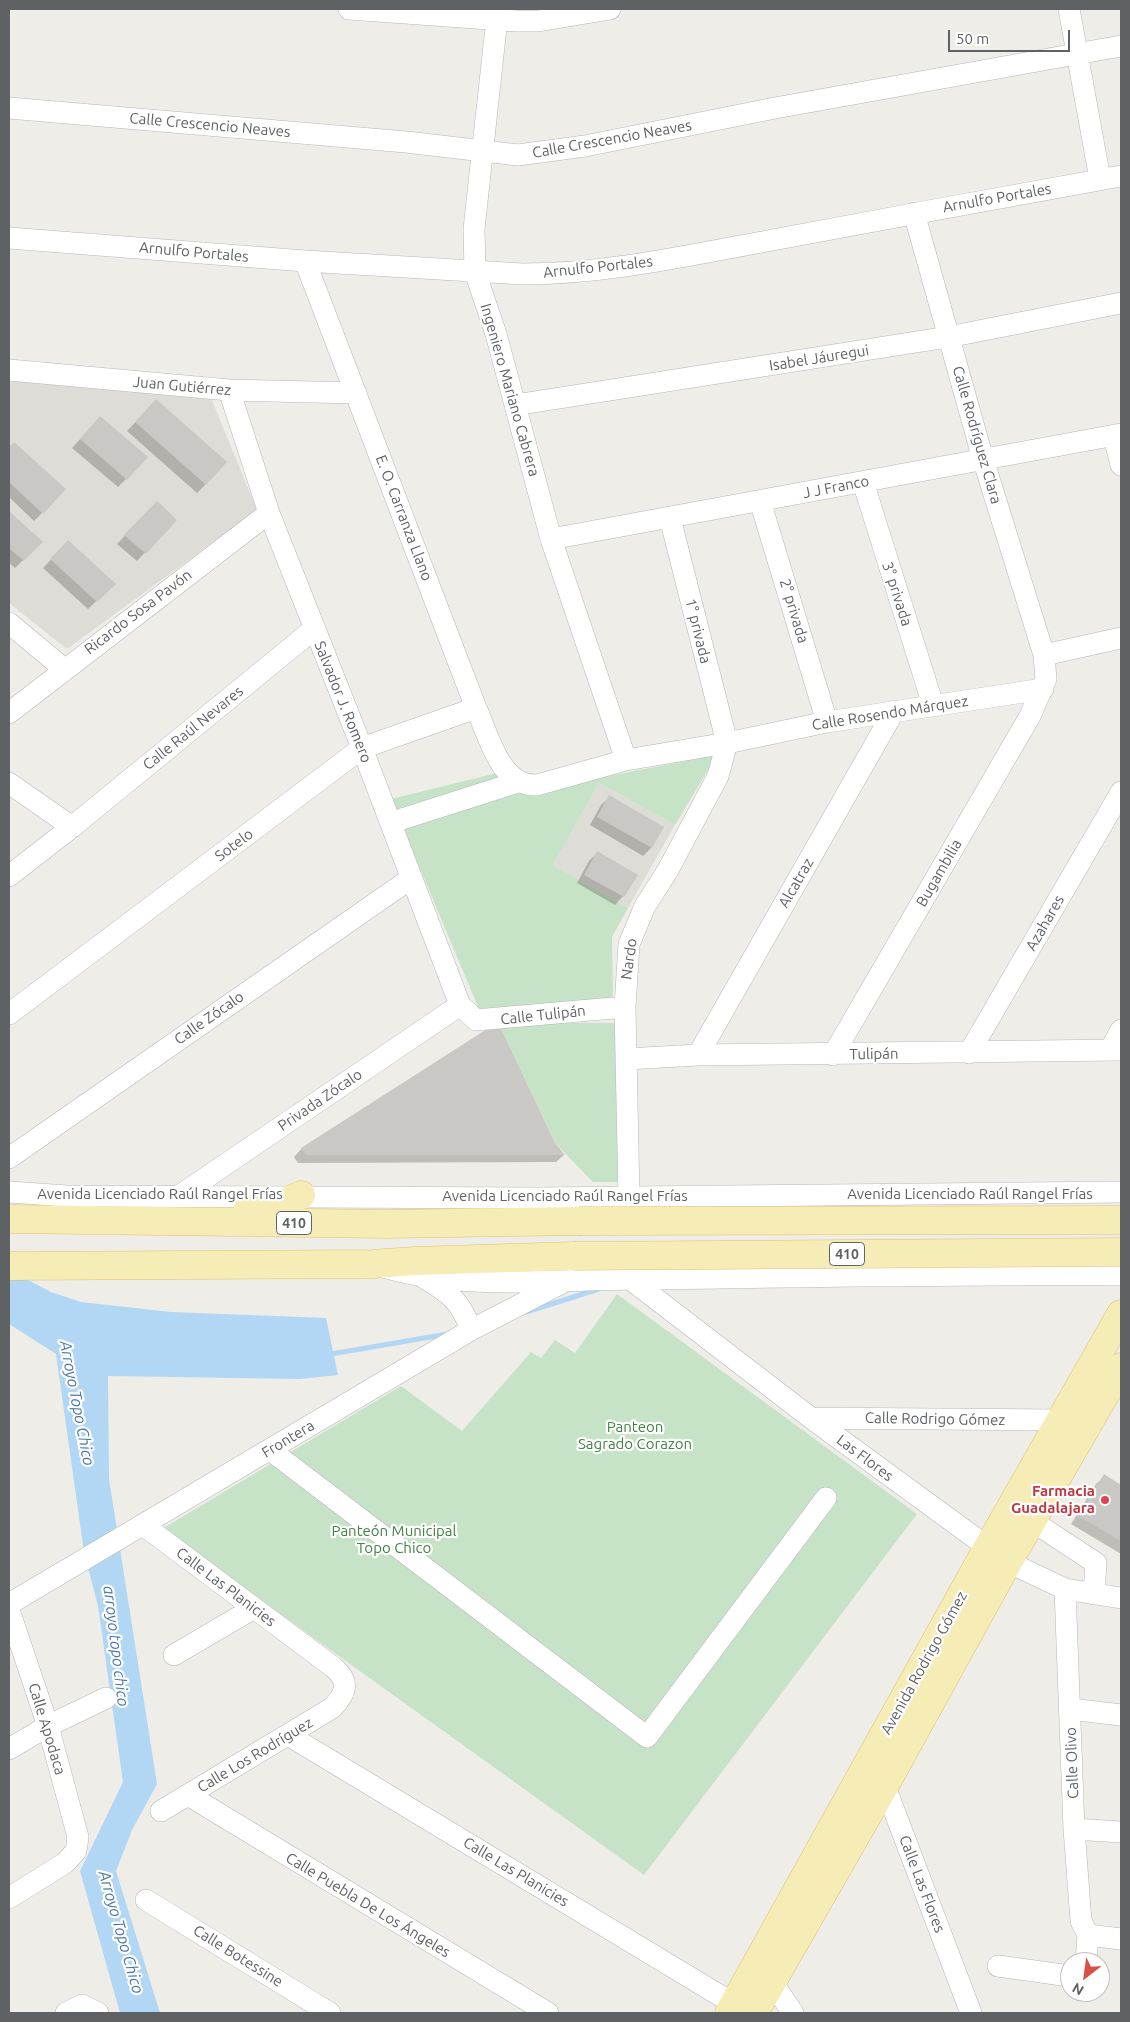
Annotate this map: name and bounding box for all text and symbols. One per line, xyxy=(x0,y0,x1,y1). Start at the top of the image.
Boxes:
scale bar xyxy=(950,20,1072,52)
text: 50 m xyxy=(956,30,989,47)
street label: Calle Crescencio Neaves xyxy=(129,109,291,141)
street label: Calle Crescencio Neaves xyxy=(531,116,693,162)
street label: Arnulfo Portales xyxy=(941,180,1053,216)
street label: Arnulfo Portales xyxy=(138,238,250,266)
street label: Arnulfo Portales xyxy=(542,252,654,282)
street label: Ingeniero Mariano Cabrera xyxy=(477,301,543,479)
street label: Isabel Jáuregui xyxy=(768,341,870,375)
street label: Calle Rodríguez Clara xyxy=(949,364,1005,506)
street label: Juan Gutiérrez xyxy=(132,373,232,399)
street label: E. O. Carranza Llano xyxy=(372,453,436,583)
street label: J J Franco xyxy=(801,472,871,502)
street label: 3° privada xyxy=(878,560,916,628)
street label: Ricardo Sosa Pavón xyxy=(81,566,195,658)
street label: 2° privada xyxy=(776,577,812,645)
street label: 1° privada xyxy=(681,597,715,665)
street label: Salvador J. Romero xyxy=(310,639,376,765)
street label: Calle Raúl Nevares xyxy=(139,682,247,774)
street label: Calle Rosendo Márquez xyxy=(811,692,969,734)
street label: Sotelo xyxy=(211,825,257,865)
street label: Bugambilia xyxy=(912,836,966,910)
street label: Alcatraz xyxy=(775,855,817,911)
street label: Azahares xyxy=(1022,892,1068,954)
street label: Nardo xyxy=(617,937,641,981)
street label: Calle Zócalo xyxy=(171,987,247,1049)
street label: Calle Tulipán xyxy=(499,1002,587,1028)
street label: Tulipán xyxy=(849,1045,899,1063)
street label: Privada Zócalo xyxy=(274,1065,366,1135)
street label: Avenida Licenciado Raúl Rangel Frías xyxy=(37,1185,283,1203)
street label: Avenida Licenciado Raúl Rangel Frías xyxy=(847,1185,1093,1203)
street label: Avenida Licenciado Raúl Rangel Frías xyxy=(442,1187,688,1205)
road number: 410 xyxy=(276,1212,312,1234)
road number: 410 xyxy=(830,1242,864,1266)
water label: Arroyo Topo Chico xyxy=(55,1339,99,1467)
street label: Calle Rodrigo Gómez xyxy=(865,1409,1005,1429)
street label: Frontera xyxy=(258,1416,318,1462)
park label: Panteon Sagrado Corazon xyxy=(578,1418,692,1453)
street label: Las Flores xyxy=(833,1431,897,1485)
place label: Farmacia Guadalajara xyxy=(1011,1482,1095,1517)
marker: Farmacia Guadalajara xyxy=(1099,1494,1111,1506)
park label: Panteón Municipal Topo Chico xyxy=(332,1522,456,1557)
street label: Calle Las Planicies xyxy=(173,1544,279,1630)
water label: arroyo topo chico xyxy=(99,1585,133,1707)
street label: Avenida Rodrigo Gómez xyxy=(877,1588,971,1738)
street label: Calle Apodaca xyxy=(25,1681,69,1777)
street label: Calle Los Rodríguez xyxy=(194,1713,316,1797)
street label: Calle Olivo xyxy=(1062,1727,1082,1799)
street label: Calle Las Planicies xyxy=(460,1833,572,1911)
street label: Calle Las Flores xyxy=(895,1833,949,1935)
street label: Calle Puebla De Los Ángeles xyxy=(282,1849,454,1961)
water label: Arroyo Topo Chico xyxy=(94,1868,148,1996)
street label: Calle Botessine xyxy=(190,1921,286,1991)
north arrow xyxy=(1060,1952,1110,2002)
text: N xyxy=(1069,1980,1087,1999)

